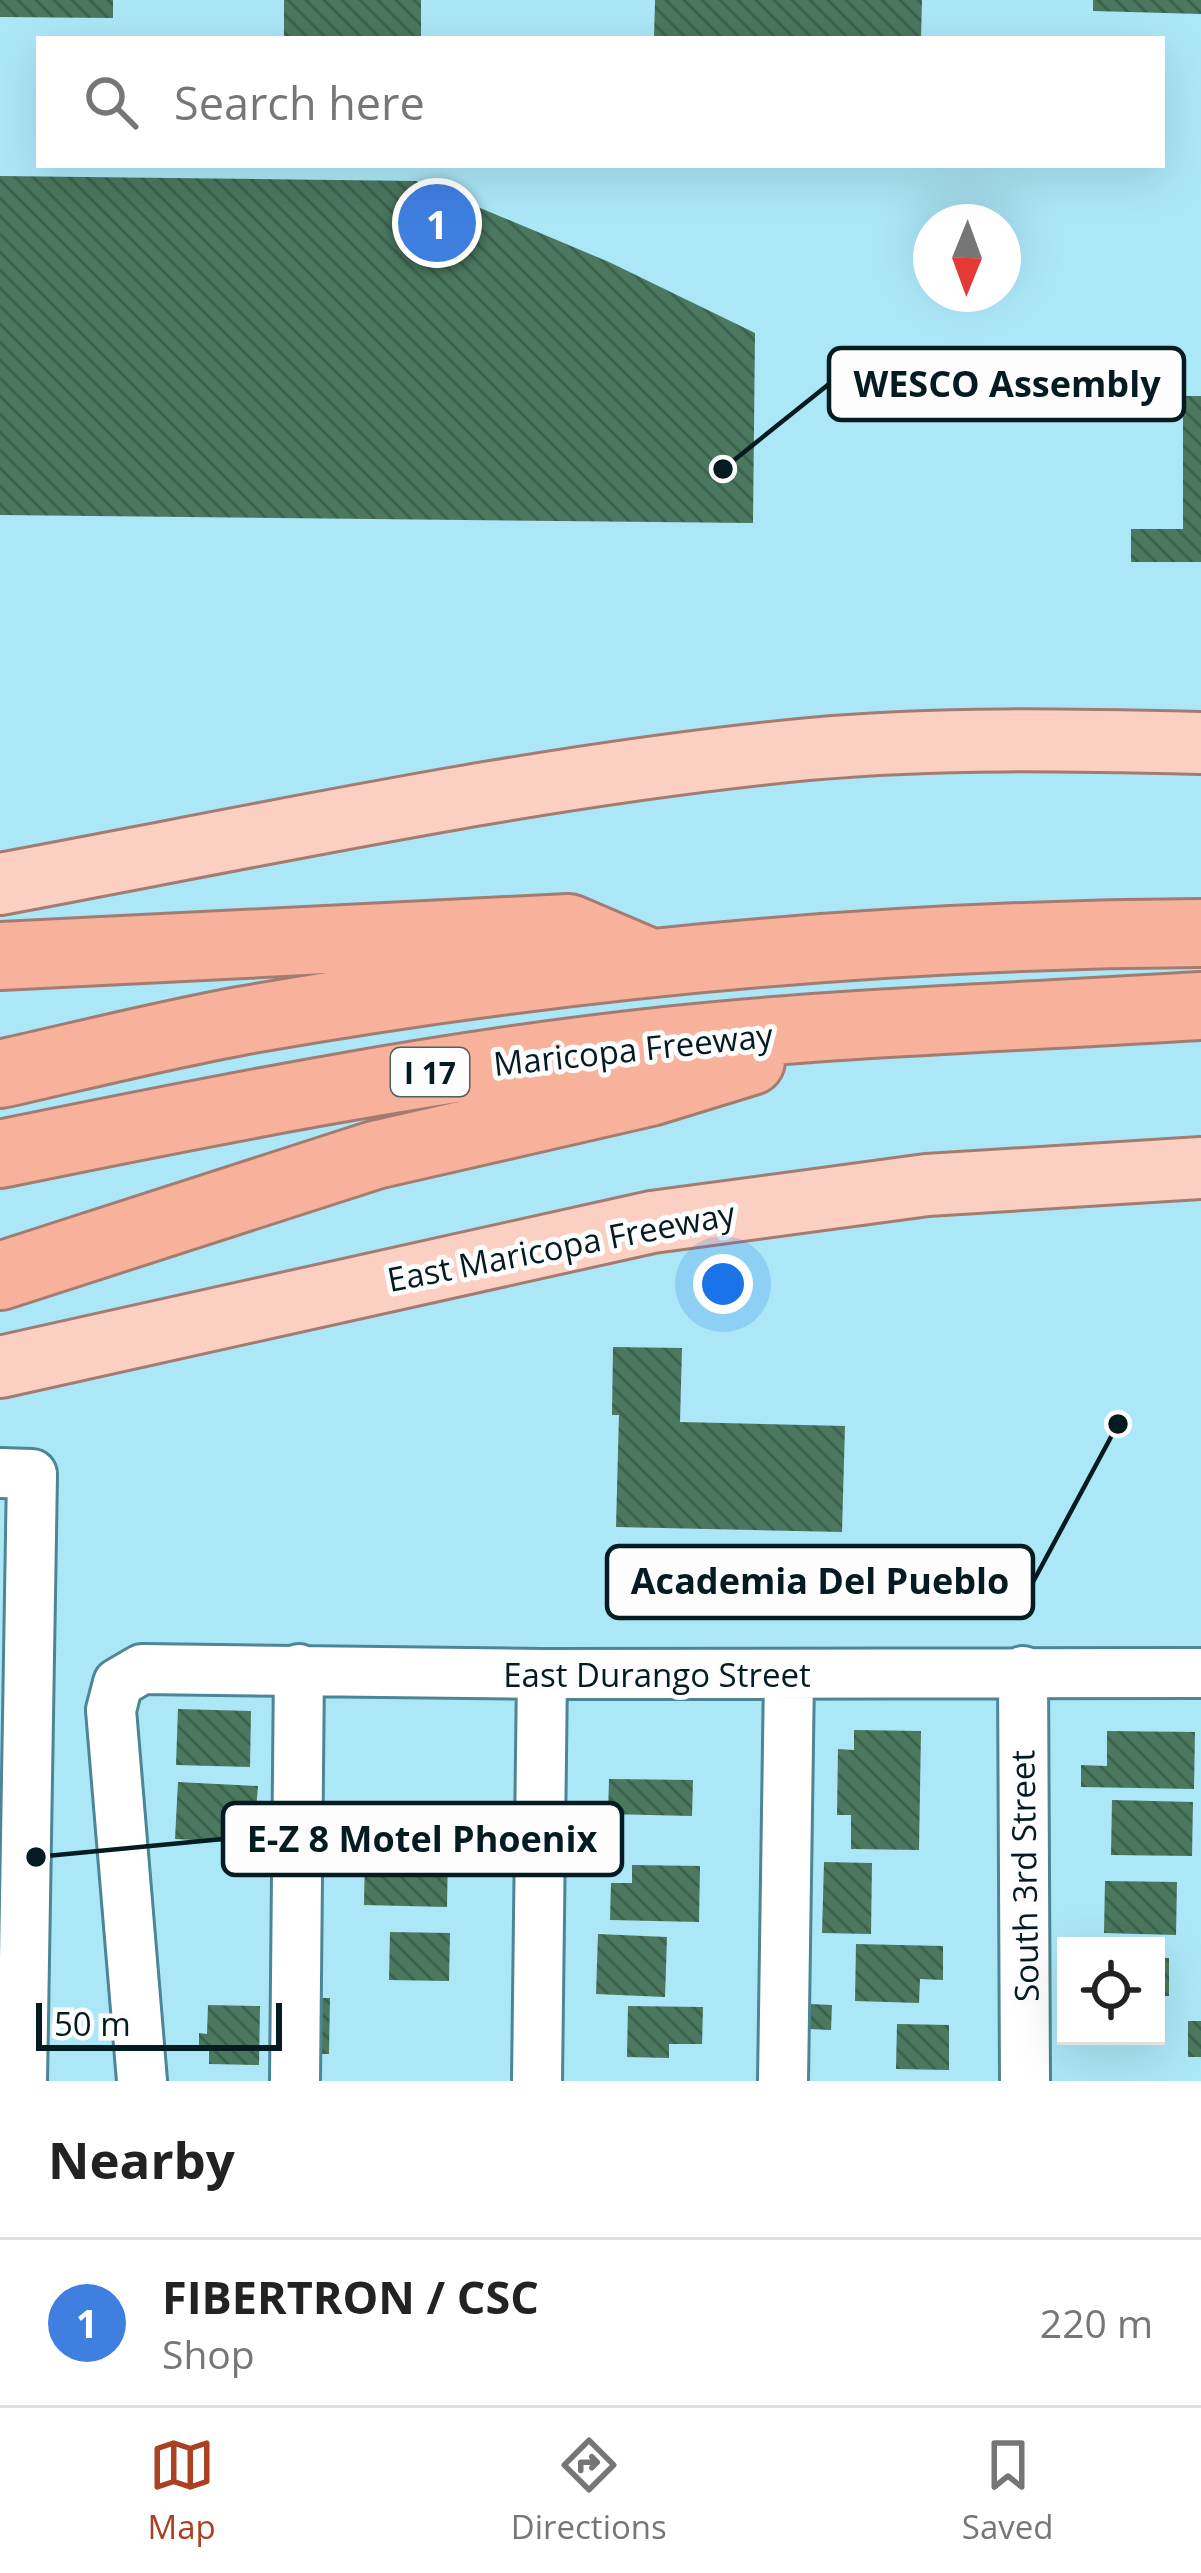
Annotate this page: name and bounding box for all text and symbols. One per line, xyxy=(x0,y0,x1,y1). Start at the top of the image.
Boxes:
search box xyxy=(36,36,1165,168)
icon: search xyxy=(78,69,144,135)
text: Search here xyxy=(174,72,425,133)
pin: 1 xyxy=(398,178,476,268)
north arrow xyxy=(913,204,1021,312)
callout: WESCO Assembly xyxy=(829,348,1184,420)
text: WESCO Assembly xyxy=(853,359,1161,408)
street label: Maricopa Freeway xyxy=(491,1012,775,1086)
road number: I 17 xyxy=(391,1048,469,1096)
street label: East Maricopa Freeway xyxy=(383,1190,739,1302)
your location xyxy=(693,1254,753,1314)
callout: Academia Del Pueblo xyxy=(607,1546,1033,1618)
text: Academia Del Pueblo xyxy=(631,1556,1009,1605)
street label: East Durango Street xyxy=(503,1652,811,1697)
street label: South 3rd Street xyxy=(999,1750,1049,2002)
callout: E-Z 8 Motel Phoenix xyxy=(223,1803,622,1875)
text: E-Z 8 Motel Phoenix xyxy=(247,1814,597,1863)
map controls xyxy=(1057,1937,1165,2045)
button: locate xyxy=(1057,1937,1165,2045)
scale bar xyxy=(36,1997,282,2050)
text: 50 m xyxy=(54,2001,131,2046)
text: Nearby xyxy=(48,2124,235,2194)
text: FIBERTRON / CSC xyxy=(162,2266,539,2327)
text: 1 xyxy=(76,2296,98,2349)
text: 220 m xyxy=(1040,2296,1153,2349)
text: Shop xyxy=(162,2327,255,2380)
tab: Map xyxy=(148,2432,216,2549)
tab: Directions xyxy=(511,2432,667,2549)
tab: Saved xyxy=(962,2432,1053,2549)

